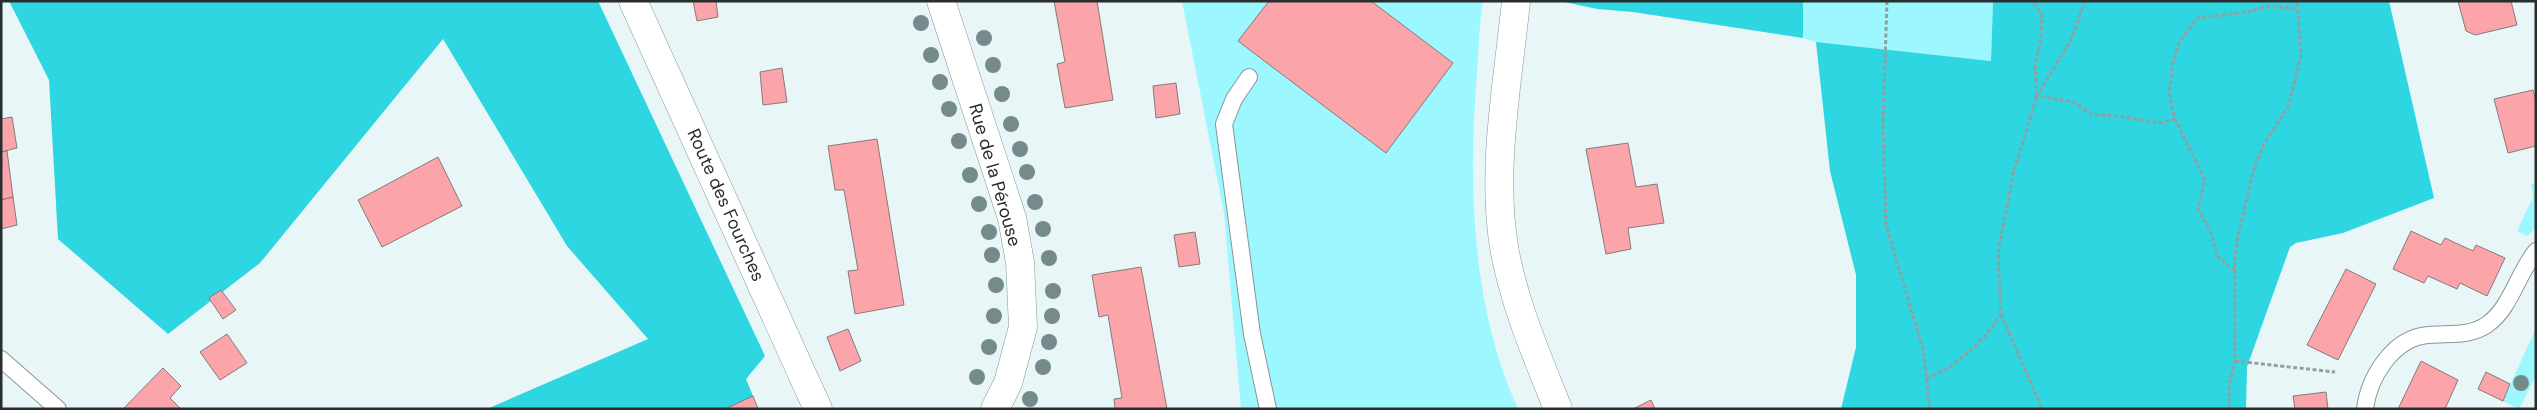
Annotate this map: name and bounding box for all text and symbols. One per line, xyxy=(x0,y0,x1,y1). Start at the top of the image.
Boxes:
street label: Rue de la Pérouse xyxy=(963,101,1027,249)
street label: Route des Fourches xyxy=(682,125,770,285)

